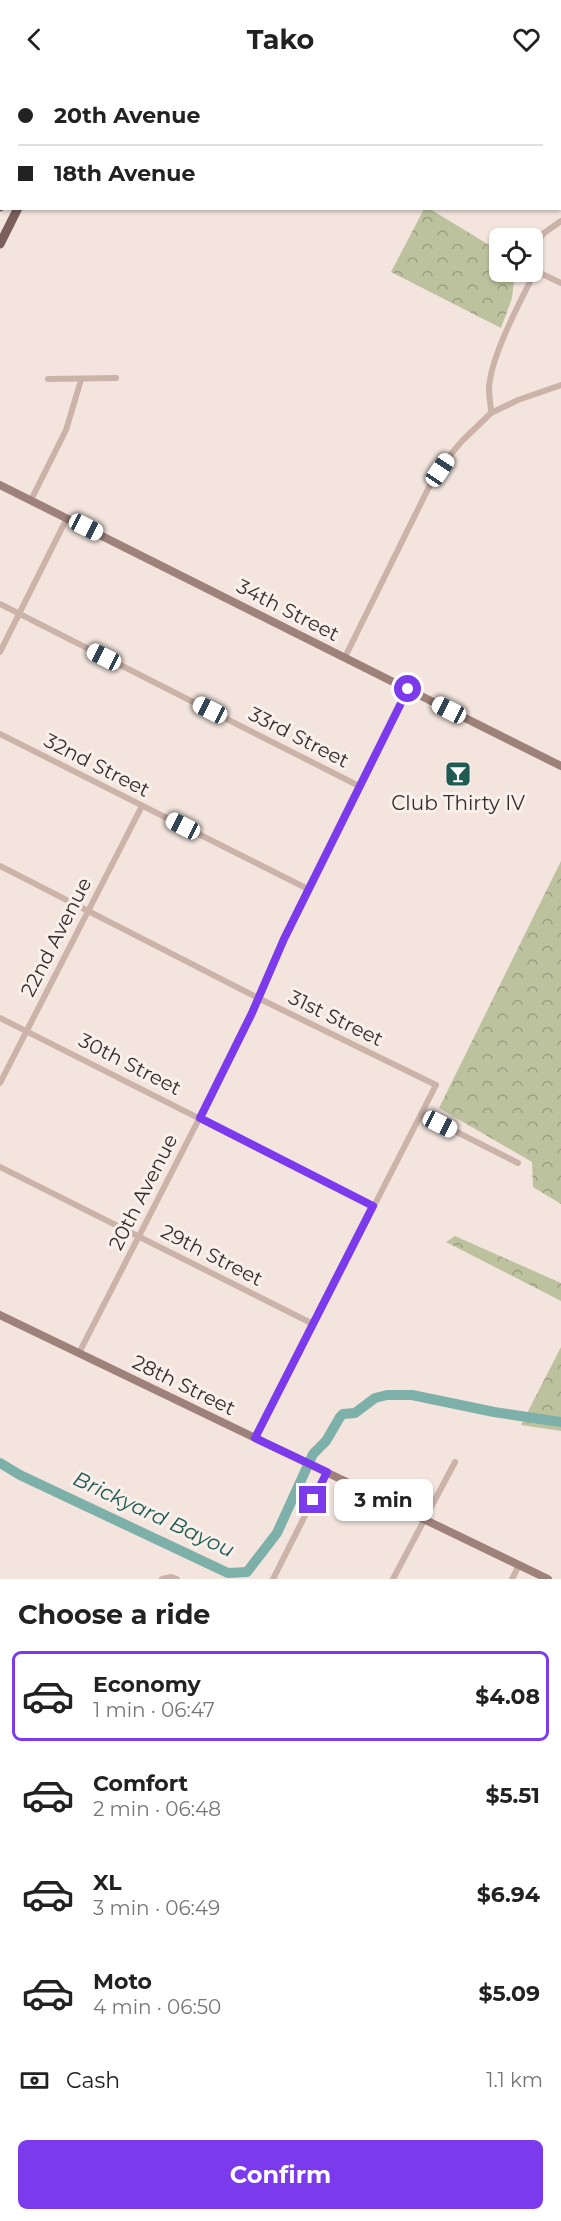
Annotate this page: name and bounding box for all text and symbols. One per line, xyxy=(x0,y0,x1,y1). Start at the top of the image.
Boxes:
icon: back xyxy=(18,23,51,56)
text: Tako xyxy=(247,23,314,56)
icon: heart xyxy=(510,23,543,56)
text: 20th Avenue xyxy=(54,102,200,129)
text: 18th Avenue xyxy=(54,160,195,187)
map controls xyxy=(489,228,543,282)
button: locate xyxy=(489,228,543,282)
car xyxy=(422,450,458,490)
car xyxy=(66,511,106,543)
street label: 34th Street xyxy=(233,574,343,646)
car xyxy=(84,641,124,673)
route start xyxy=(394,675,421,702)
car xyxy=(190,694,230,726)
car xyxy=(429,694,469,726)
street label: 33rd Street xyxy=(245,701,353,773)
street label: 32nd Street xyxy=(40,728,154,802)
bar icon: Club Thirty IV xyxy=(443,759,473,789)
place label: Club Thirty IV xyxy=(391,791,525,815)
car xyxy=(163,810,203,842)
street label: 22nd Avenue xyxy=(16,873,96,1001)
street label: 31st Street xyxy=(285,985,387,1051)
street label: 30th Street xyxy=(75,1028,185,1100)
car xyxy=(420,1108,460,1140)
street label: 20th Avenue xyxy=(103,1130,183,1254)
street label: 29th Street xyxy=(157,1219,267,1291)
street label: 28th Street xyxy=(129,1350,239,1420)
water label: Brickyard Bayou xyxy=(69,1466,239,1562)
callout: 3 min xyxy=(334,1479,433,1521)
route end xyxy=(299,1486,326,1513)
text: 3 min xyxy=(354,1488,413,1512)
text: Choose a ride xyxy=(18,1598,210,1631)
icon: car xyxy=(21,1669,75,1723)
text: Economy xyxy=(93,1671,201,1698)
text: $4.08 xyxy=(475,1683,540,1710)
text: 1 min · 06:47 xyxy=(93,1698,215,1722)
icon: car xyxy=(21,1768,75,1822)
text: Comfort xyxy=(93,1770,188,1797)
text: $5.51 xyxy=(485,1782,540,1809)
text: 2 min · 06:48 xyxy=(93,1797,221,1821)
icon: car xyxy=(21,1867,75,1921)
text: XL xyxy=(93,1869,122,1896)
text: $6.94 xyxy=(477,1881,540,1908)
text: 3 min · 06:49 xyxy=(93,1896,220,1920)
icon: car xyxy=(21,1966,75,2020)
text: Moto xyxy=(93,1968,152,1995)
text: $5.09 xyxy=(478,1980,540,2007)
text: 4 min · 06:50 xyxy=(93,1995,221,2019)
icon: cash xyxy=(18,2064,51,2097)
text: Cash xyxy=(66,2067,120,2094)
text: 1.1 km xyxy=(486,2068,543,2092)
button: Confirm xyxy=(18,2140,543,2209)

